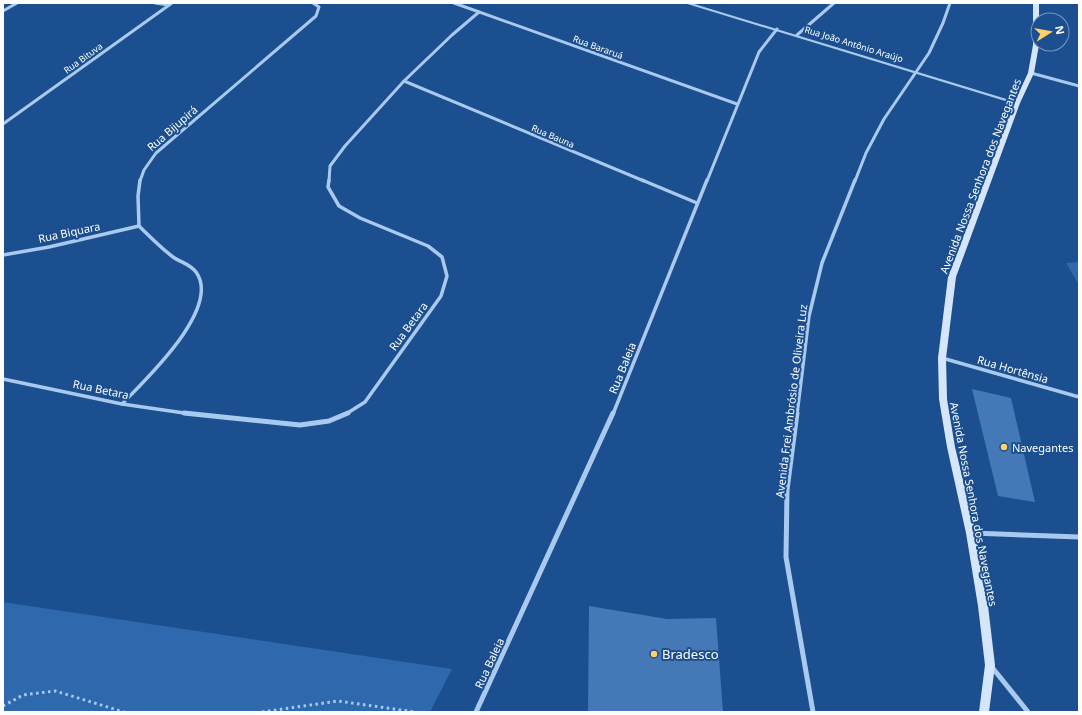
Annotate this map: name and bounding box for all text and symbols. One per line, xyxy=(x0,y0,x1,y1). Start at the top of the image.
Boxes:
north arrow xyxy=(1030,12,1070,52)
street label: Rua João Antônio Araújo xyxy=(803,23,905,65)
text: N xyxy=(1052,24,1069,36)
street label: Rua Bararuá xyxy=(571,32,625,62)
street label: Rua Bituva xyxy=(61,39,105,77)
street label: Avenida Nossa Senhora dos Navegantes xyxy=(936,76,1024,276)
street label: Rua Bijupirá xyxy=(144,102,200,154)
street label: Rua Bauna xyxy=(529,121,577,151)
street label: Rua Biquara xyxy=(37,218,101,246)
street label: Rua Betara xyxy=(385,299,431,353)
street label: Avenida Frei Ambrósio de Oliveira Luz xyxy=(772,303,810,499)
street label: Rua Baleia xyxy=(605,340,639,396)
street label: Rua Hortênsia xyxy=(976,352,1050,386)
street label: Rua Betara xyxy=(72,376,130,402)
street label: Avenida Nossa Senhora dos Navegantes xyxy=(947,401,1001,607)
place label: Navegantes xyxy=(1012,440,1074,455)
marker: Navegantes xyxy=(999,442,1009,452)
street label: Rua Baleia xyxy=(471,635,507,691)
place label: Bradesco xyxy=(662,645,719,663)
marker: Bradesco xyxy=(649,649,659,659)

